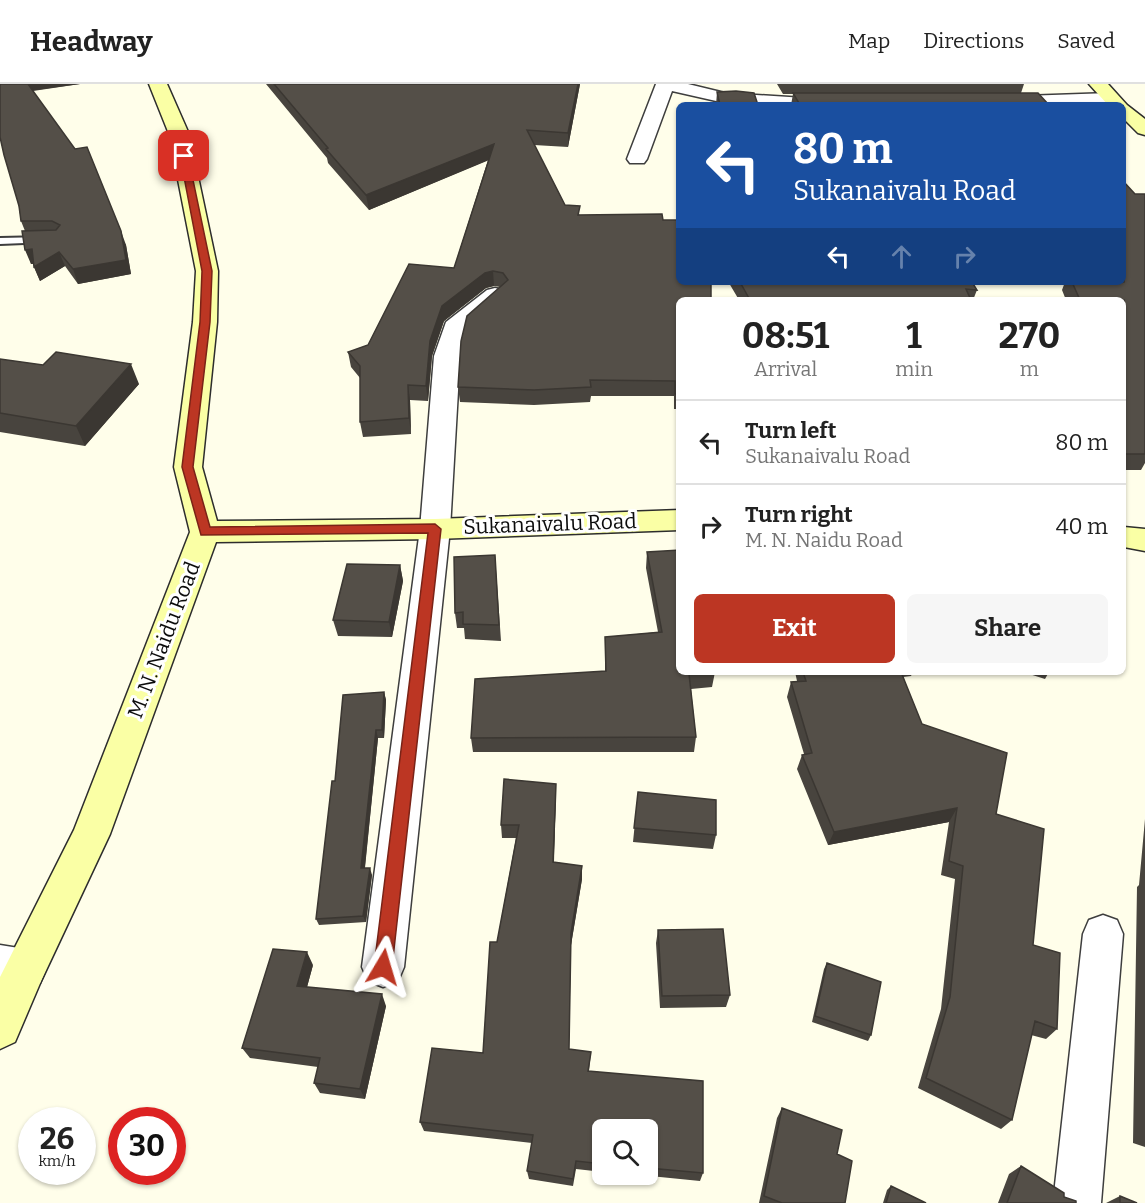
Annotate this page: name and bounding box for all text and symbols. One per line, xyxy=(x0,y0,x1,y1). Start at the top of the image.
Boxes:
text: Headway xyxy=(30,25,153,58)
text: Map xyxy=(848,28,890,54)
text: Directions xyxy=(923,28,1024,54)
text: Saved xyxy=(1057,28,1115,54)
text: 80 m xyxy=(793,124,893,174)
icon: left xyxy=(694,126,772,204)
pin xyxy=(158,130,209,181)
icon: arrive xyxy=(167,139,200,172)
text: Sukanaivalu Road xyxy=(793,175,1016,207)
icon: left xyxy=(822,240,855,273)
icon: ahead xyxy=(885,240,918,273)
icon: right xyxy=(948,240,981,273)
text: 08:51 xyxy=(742,314,829,358)
text: 1 xyxy=(906,314,922,358)
text: 270 xyxy=(999,314,1060,358)
text: Arrival xyxy=(754,357,817,381)
text: min xyxy=(895,357,933,381)
text: m xyxy=(1020,357,1039,381)
text: Turn left xyxy=(745,417,837,444)
icon: left xyxy=(694,426,727,459)
text: 80 m xyxy=(1055,429,1108,456)
text: Sukanaivalu Road xyxy=(745,444,910,468)
text: Turn right xyxy=(745,501,853,528)
street label: Sukanaivalu Road xyxy=(463,508,637,540)
icon: right xyxy=(694,510,727,543)
text: 40 m xyxy=(1056,513,1108,540)
text: M. N. Naidu Road xyxy=(745,528,903,552)
street label: M. N. Naidu Road xyxy=(122,558,206,722)
button: Exit xyxy=(694,594,895,663)
button: Share xyxy=(907,594,1108,663)
position arrow xyxy=(351,935,415,999)
speed limit sign: 30 xyxy=(108,1107,186,1185)
map controls xyxy=(592,1119,658,1185)
button: search xyxy=(592,1119,658,1185)
text: 26 xyxy=(40,1121,74,1157)
text: km/h xyxy=(38,1152,76,1170)

